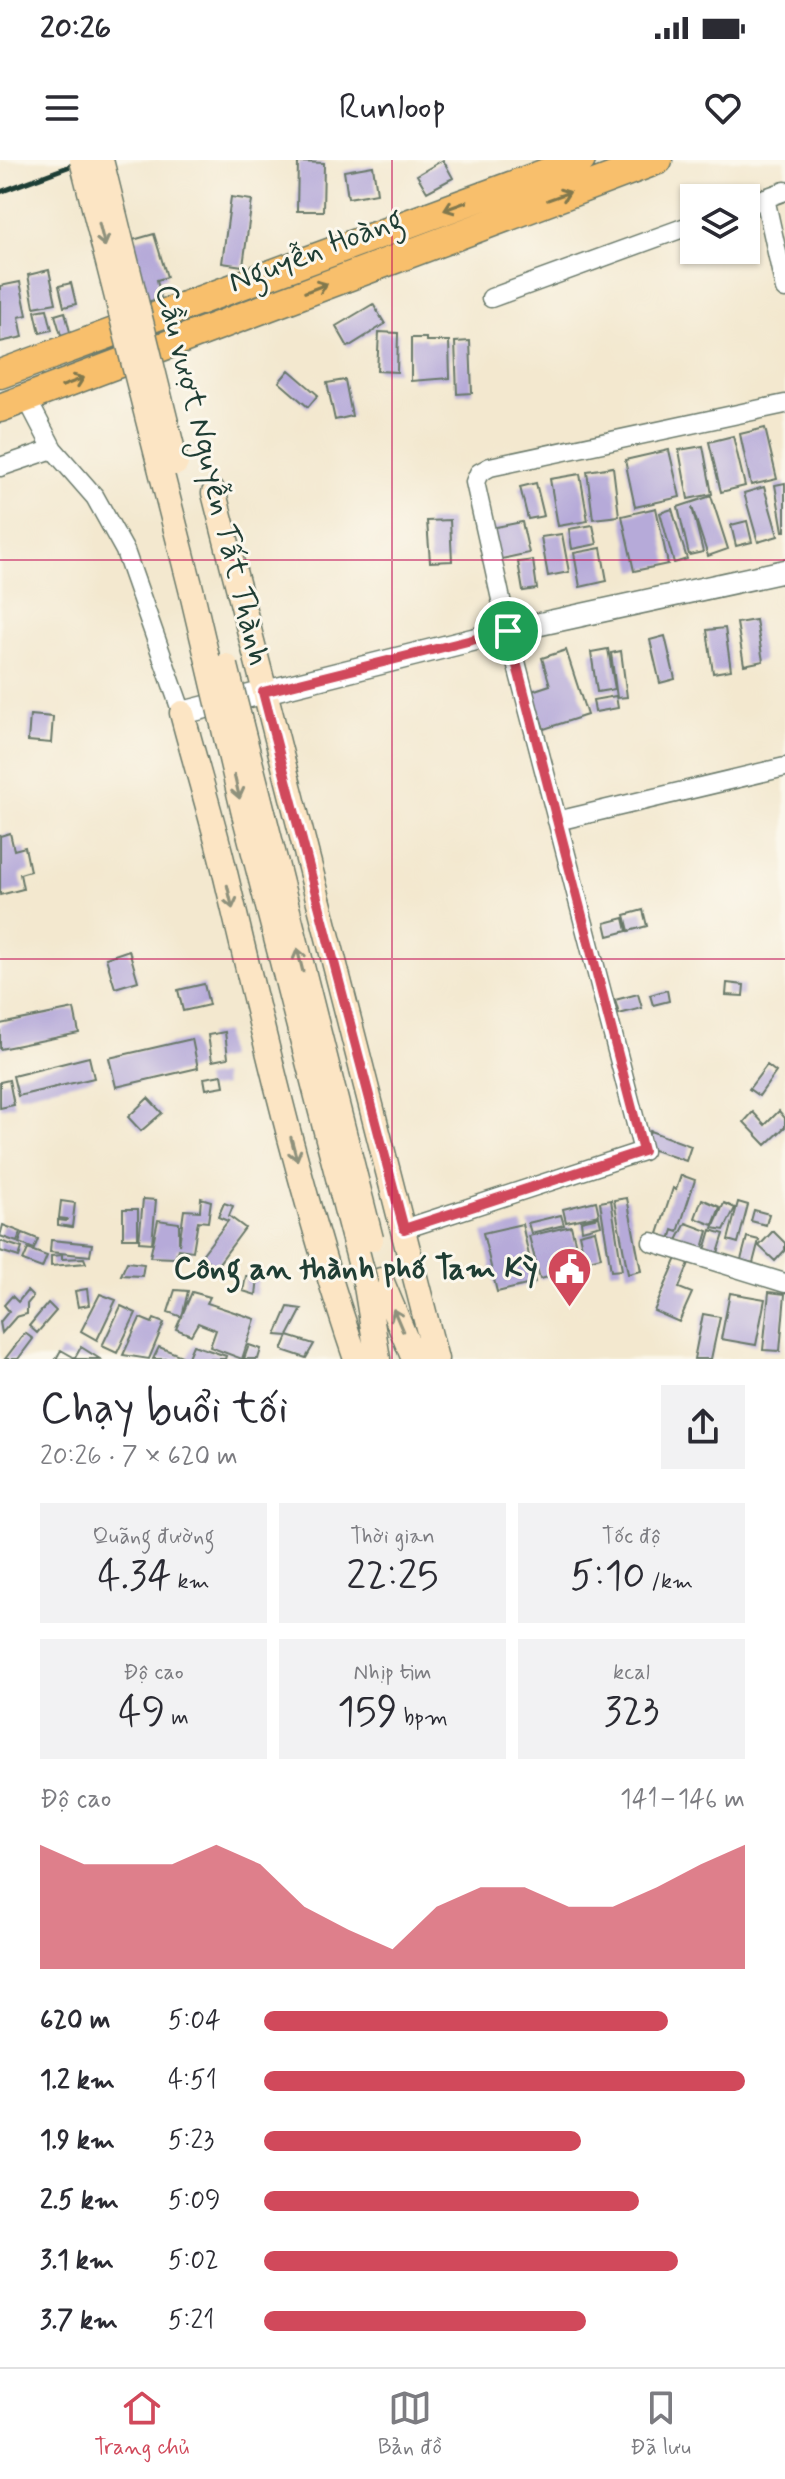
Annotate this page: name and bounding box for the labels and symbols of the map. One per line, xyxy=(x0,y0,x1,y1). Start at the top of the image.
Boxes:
one-way arrow xyxy=(546,188,571,203)
street label: Nguyễn Hoàng xyxy=(222,198,411,306)
one-way arrow xyxy=(443,200,468,214)
one-way arrow xyxy=(95,222,110,248)
street label: Cầu vượt Nguyễn Tất Thành xyxy=(142,280,280,670)
one-way arrow xyxy=(303,280,328,294)
one-way arrow xyxy=(60,374,85,388)
pin xyxy=(474,597,542,665)
one-way arrow xyxy=(231,774,246,799)
one-way arrow xyxy=(223,884,238,909)
one-way arrow xyxy=(292,948,307,974)
one-way arrow xyxy=(287,1135,302,1161)
public building icon: Công an thành phố Tam Kỳ xyxy=(545,1245,593,1308)
place label: Công an thành phố Tam Kỳ xyxy=(173,1248,538,1294)
one-way arrow xyxy=(389,1308,404,1333)

